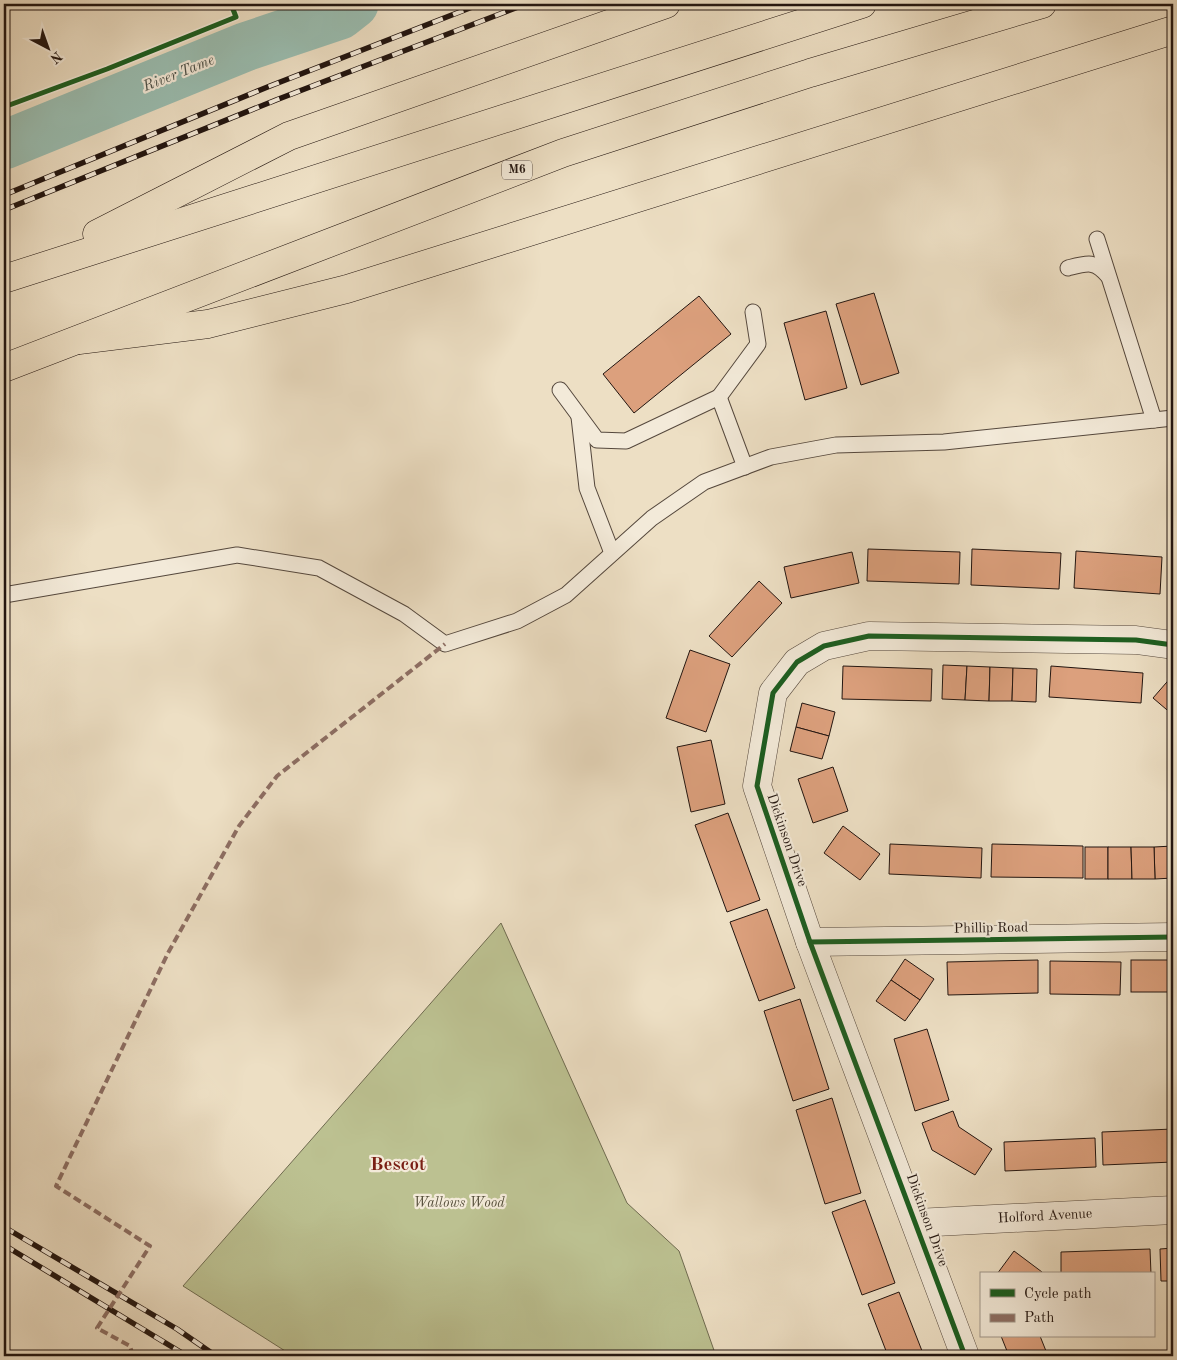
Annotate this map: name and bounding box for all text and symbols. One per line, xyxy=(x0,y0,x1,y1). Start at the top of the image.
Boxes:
north arrow xyxy=(22,22,72,72)
text: N xyxy=(47,48,65,66)
water label: River Tame xyxy=(140,53,217,95)
road number: M6 xyxy=(502,160,532,180)
street label: Dickinson Drive xyxy=(764,792,810,888)
street label: Phillip Road xyxy=(954,920,1028,936)
district label: Bescot xyxy=(370,1156,426,1175)
street label: Dickinson Drive xyxy=(904,1172,950,1268)
park label: Wallows Wood xyxy=(413,1196,505,1210)
street label: Holford Avenue xyxy=(997,1207,1093,1225)
legend xyxy=(980,1272,1154,1338)
text: Cycle path xyxy=(1024,1287,1092,1302)
text: Path xyxy=(1024,1311,1054,1326)

